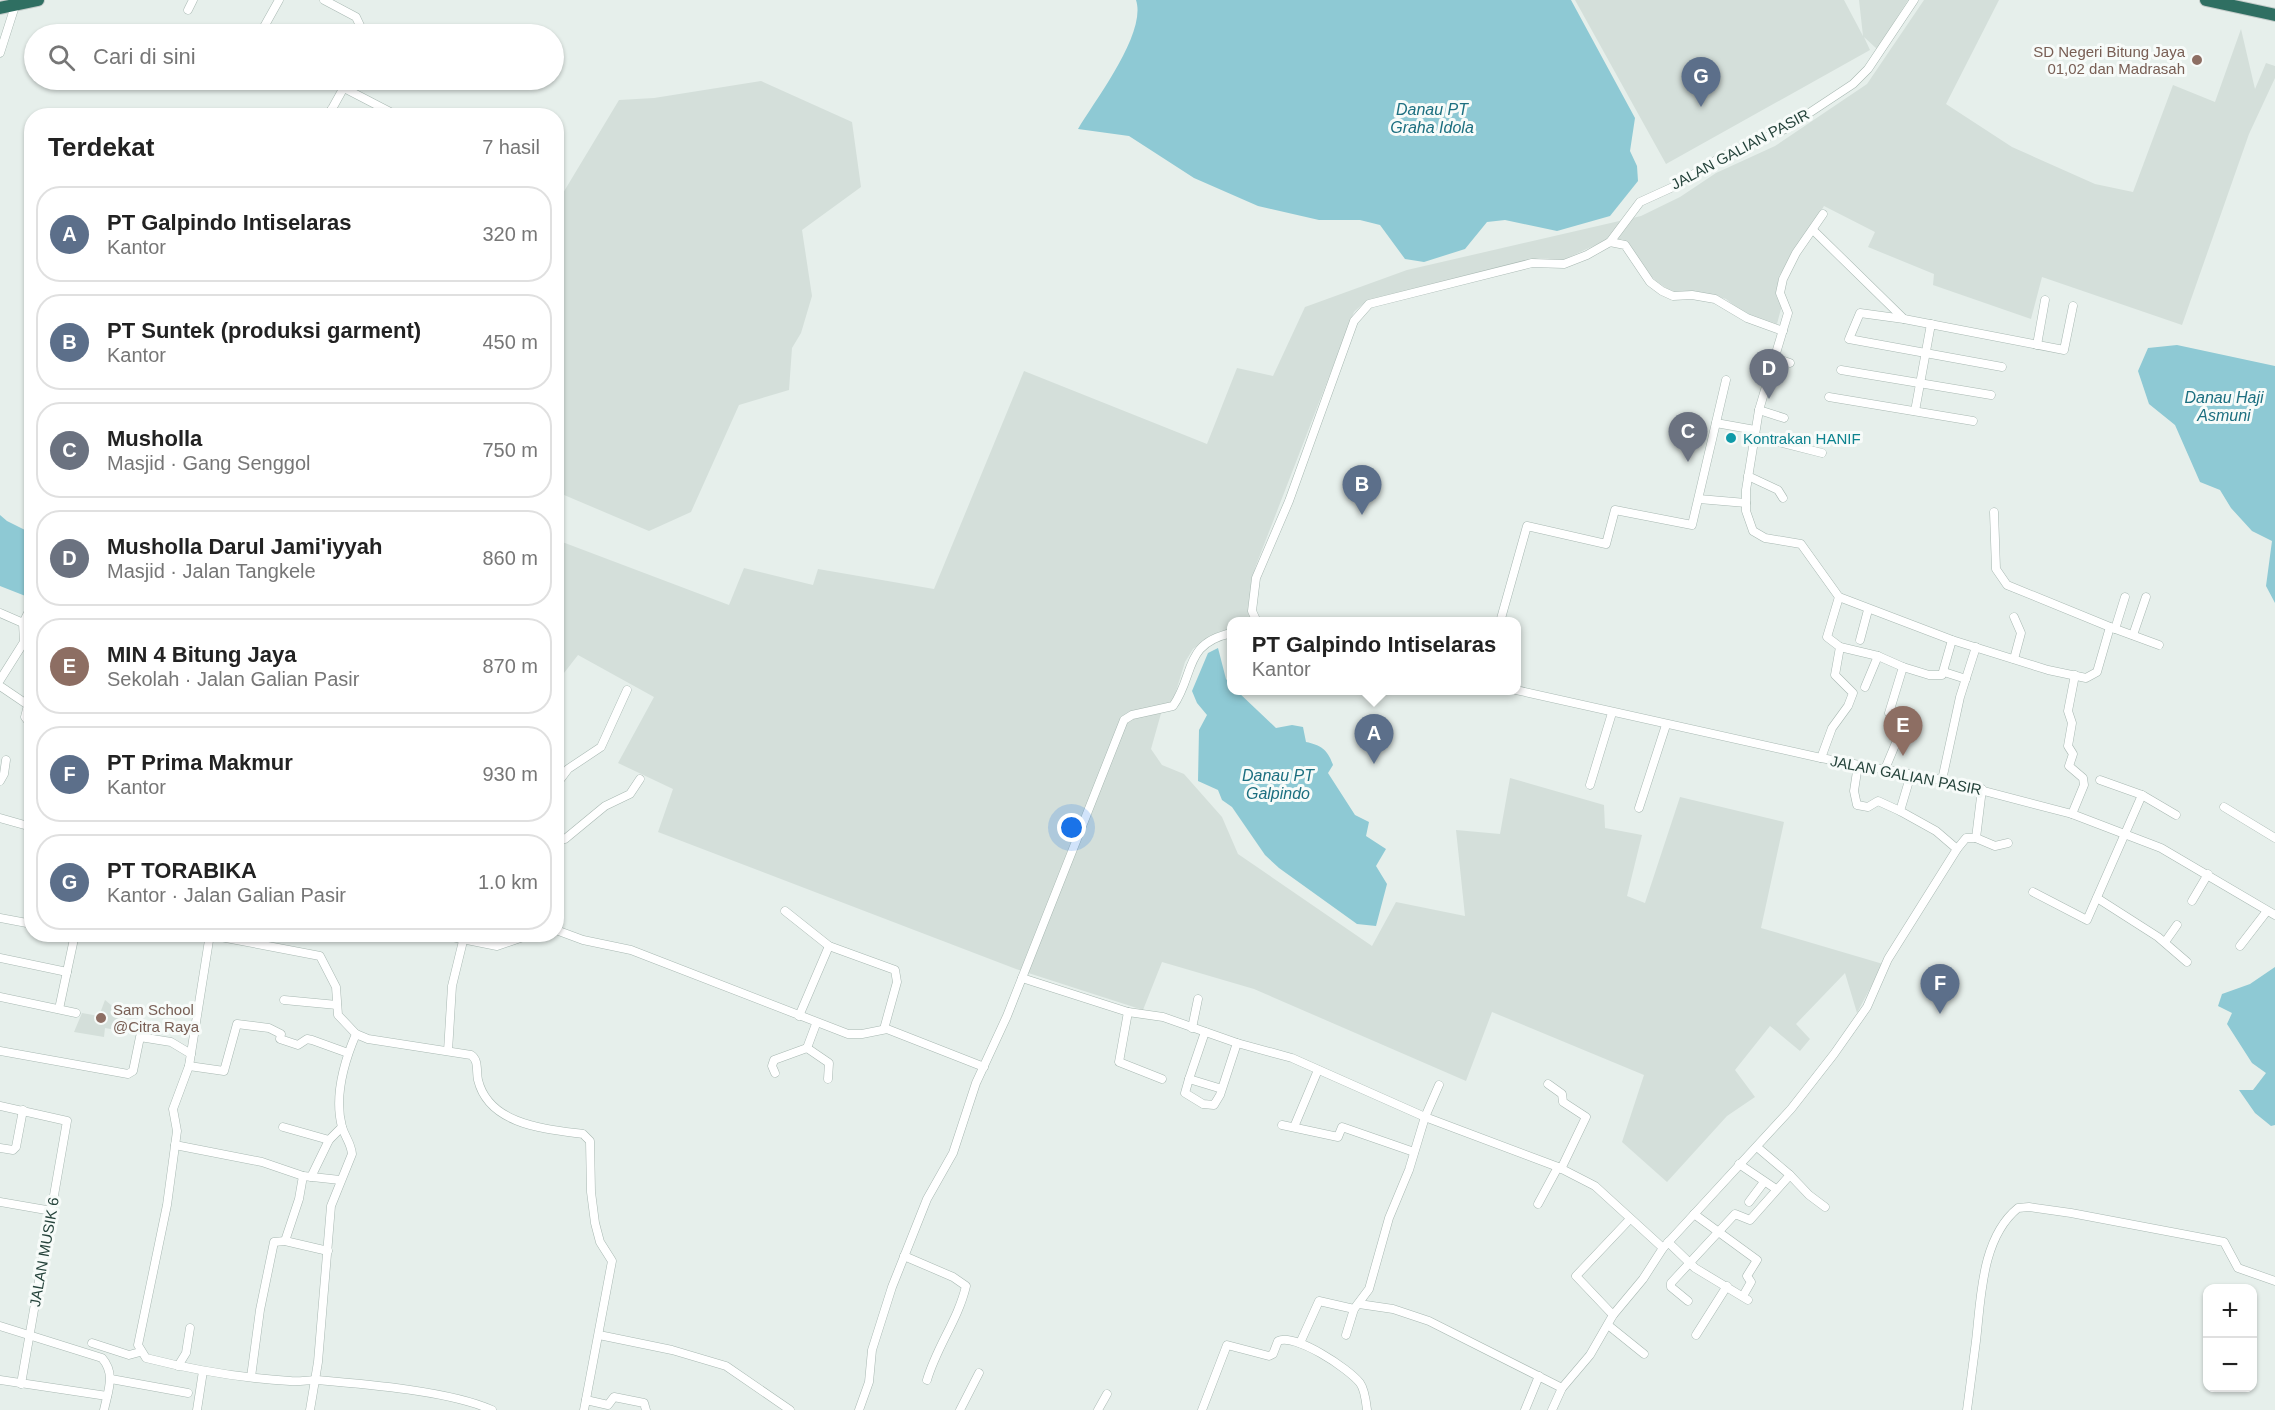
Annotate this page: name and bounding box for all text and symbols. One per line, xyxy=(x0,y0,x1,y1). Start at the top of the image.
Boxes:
search box xyxy=(24,24,564,90)
icon: search xyxy=(45,41,78,74)
place label: SD Negeri Bitung Jaya 01,02 dan Madrasah xyxy=(2033,43,2186,77)
text: Cari di sini xyxy=(93,44,196,69)
marker: SD Negeri Bitung Jaya 01,02 dan Madrasah xyxy=(2190,53,2204,67)
pin: G xyxy=(1682,57,1720,107)
water label: Danau PT Graha Idola xyxy=(1390,101,1474,136)
street label: JALAN GALIAN PASIR xyxy=(1668,105,1812,193)
text: Terdekat xyxy=(48,132,154,162)
text: 7 hasil xyxy=(482,136,540,158)
text: PT Galpindo Intiselaras xyxy=(107,210,352,235)
text: A xyxy=(62,223,77,245)
text: 320 m xyxy=(482,223,538,245)
text: Kantor xyxy=(107,236,166,258)
text: PT Suntek (produksi garment) xyxy=(107,318,421,343)
text: B xyxy=(62,331,77,353)
text: 450 m xyxy=(482,331,538,353)
text: Kantor xyxy=(107,344,166,366)
pin: D xyxy=(1750,350,1788,399)
water label: Danau Haji Asmuni xyxy=(2184,389,2264,424)
pin: C xyxy=(1668,412,1708,462)
text: Musholla xyxy=(107,426,202,451)
place label: Kontrakan HANIF xyxy=(1743,430,1861,447)
marker: Kontrakan HANIF xyxy=(1724,431,1738,445)
text: C xyxy=(62,439,77,461)
text: 750 m xyxy=(482,439,538,461)
text: Masjid · Gang Senggol xyxy=(107,452,310,474)
pin: B xyxy=(1342,466,1382,515)
text: Musholla Darul Jami'iyyah xyxy=(107,534,382,559)
text: D xyxy=(62,547,77,569)
text: 860 m xyxy=(482,547,538,569)
text: Masjid · Jalan Tangkele xyxy=(107,560,316,582)
popup xyxy=(1227,617,1521,695)
text: PT Galpindo Intiselaras xyxy=(1252,632,1496,657)
text: MIN 4 Bitung Jaya xyxy=(107,642,296,667)
text: E xyxy=(63,655,76,677)
text: 870 m xyxy=(482,655,538,677)
text: Kantor xyxy=(1252,658,1311,680)
text: Sekolah · Jalan Galian Pasir xyxy=(107,668,359,690)
pin: E xyxy=(1884,706,1922,756)
pin: A xyxy=(1354,714,1394,764)
text: PT Prima Makmur xyxy=(107,750,293,775)
street label: JALAN GALIAN PASIR xyxy=(1829,752,1983,798)
text: F xyxy=(63,763,76,785)
text: 930 m xyxy=(482,763,538,785)
water label: Danau PT Galpindo xyxy=(1242,767,1315,802)
text: Kantor xyxy=(107,776,166,798)
your location xyxy=(1057,813,1086,842)
text: PT TORABIKA xyxy=(107,858,257,883)
text: G xyxy=(62,871,77,893)
text: 1.0 km xyxy=(478,871,538,893)
text: Kantor · Jalan Galian Pasir xyxy=(107,884,346,906)
pin: F xyxy=(1920,964,1960,1014)
place label: Sam School @Citra Raya xyxy=(113,1001,200,1035)
marker: Sam School @Citra Raya xyxy=(94,1011,108,1025)
street label: JALAN MUSIK 6 xyxy=(26,1196,62,1308)
map controls xyxy=(2203,1284,2257,1392)
button: + xyxy=(2203,1284,2257,1338)
button: − xyxy=(2203,1338,2257,1392)

